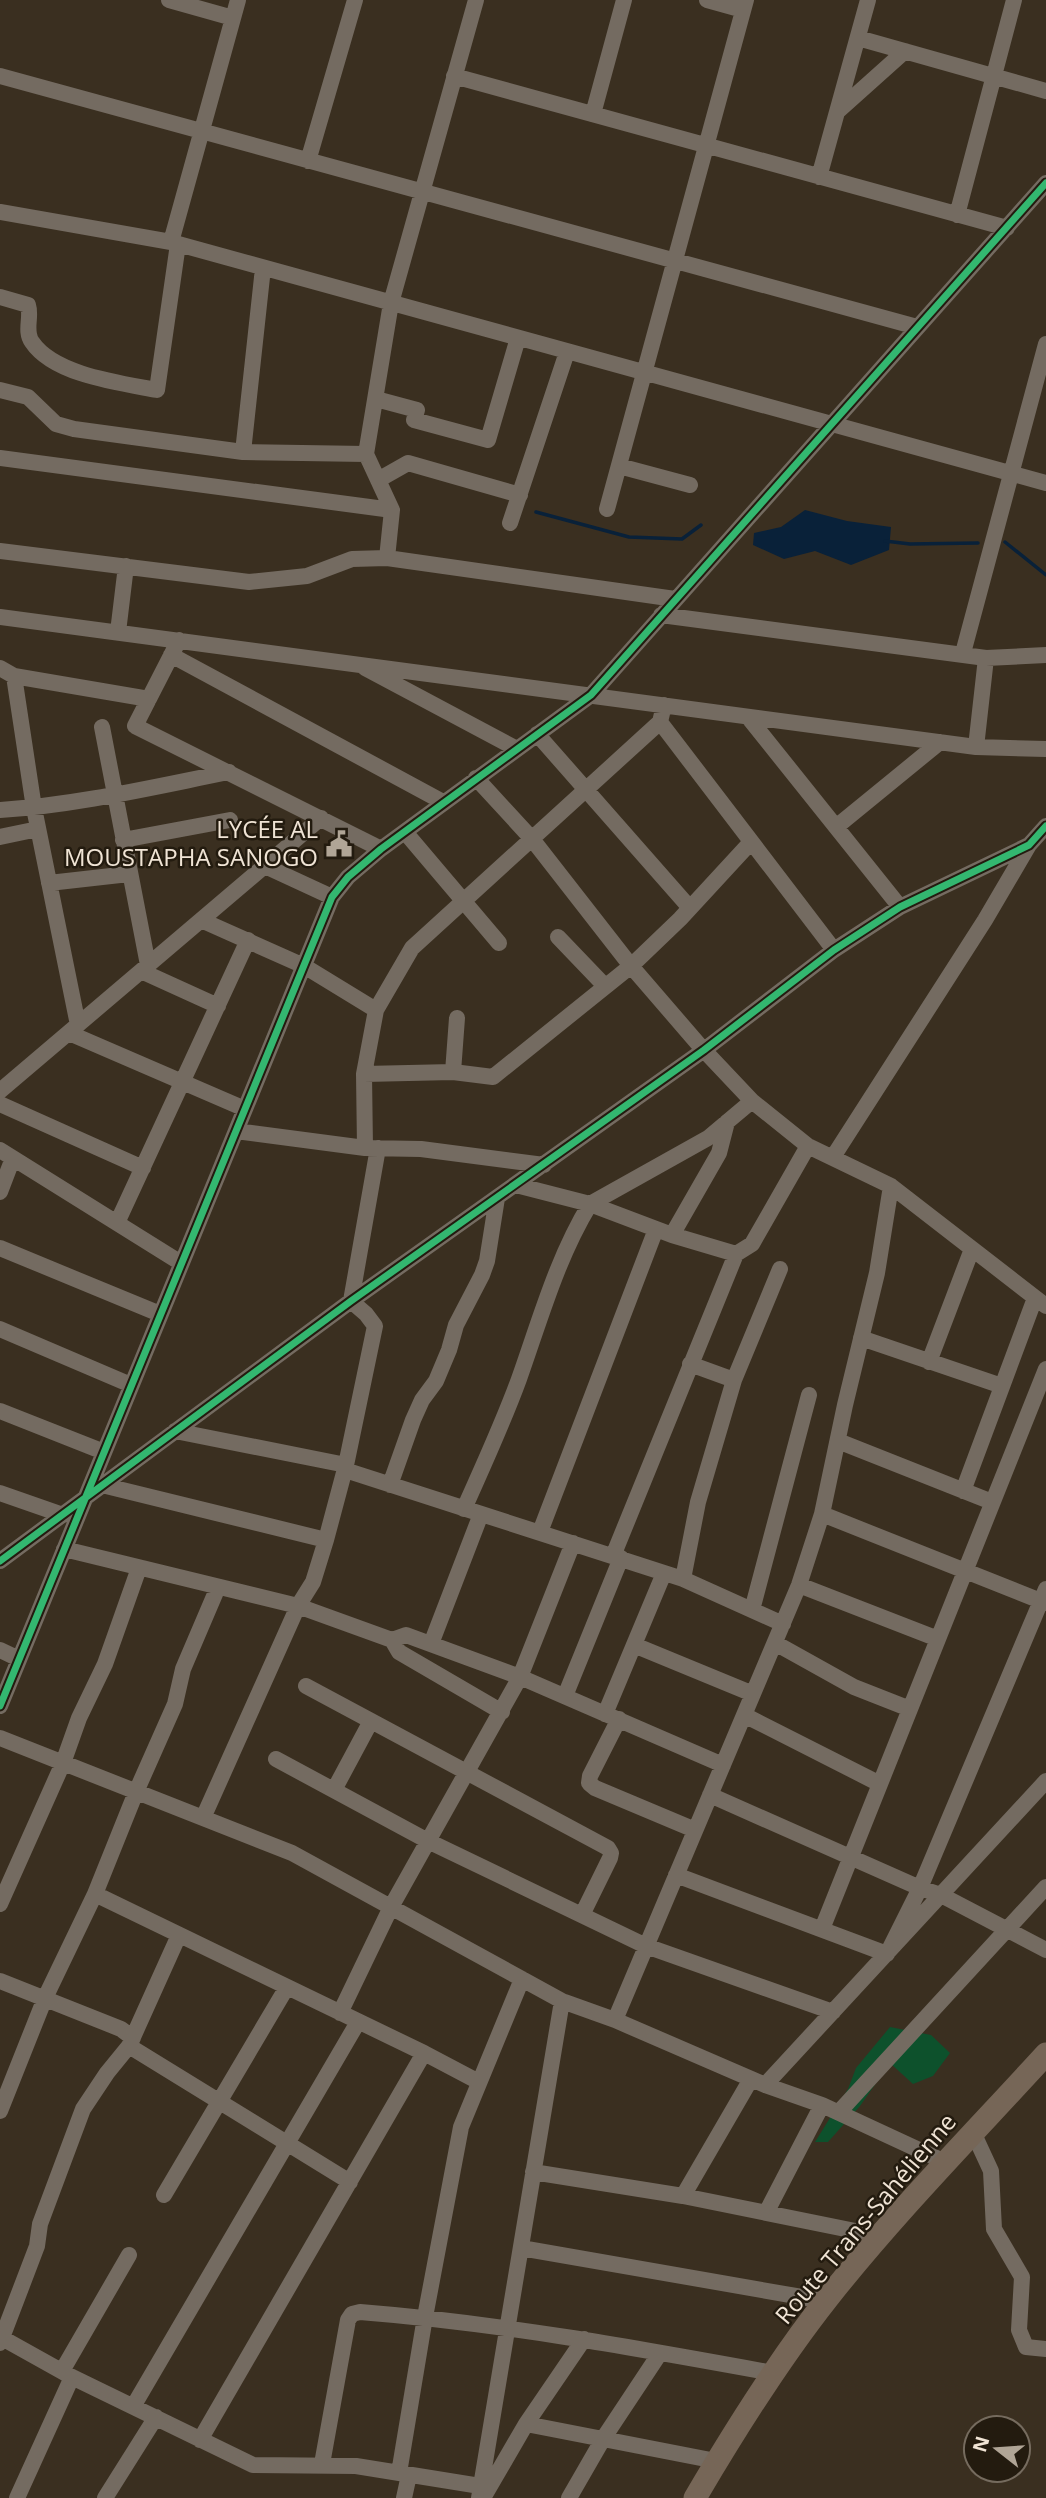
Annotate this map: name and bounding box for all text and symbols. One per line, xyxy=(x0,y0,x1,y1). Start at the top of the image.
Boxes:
place label: LYCÉE AL MOUSTAPHA SANOGO xyxy=(64,812,318,873)
public building icon: LYCÉE AL MOUSTAPHA SANOGO xyxy=(324,829,354,859)
street label: Route Trans-Sahélienne xyxy=(767,2106,963,2330)
north arrow xyxy=(962,2414,1032,2484)
text: N xyxy=(966,2433,995,2455)

